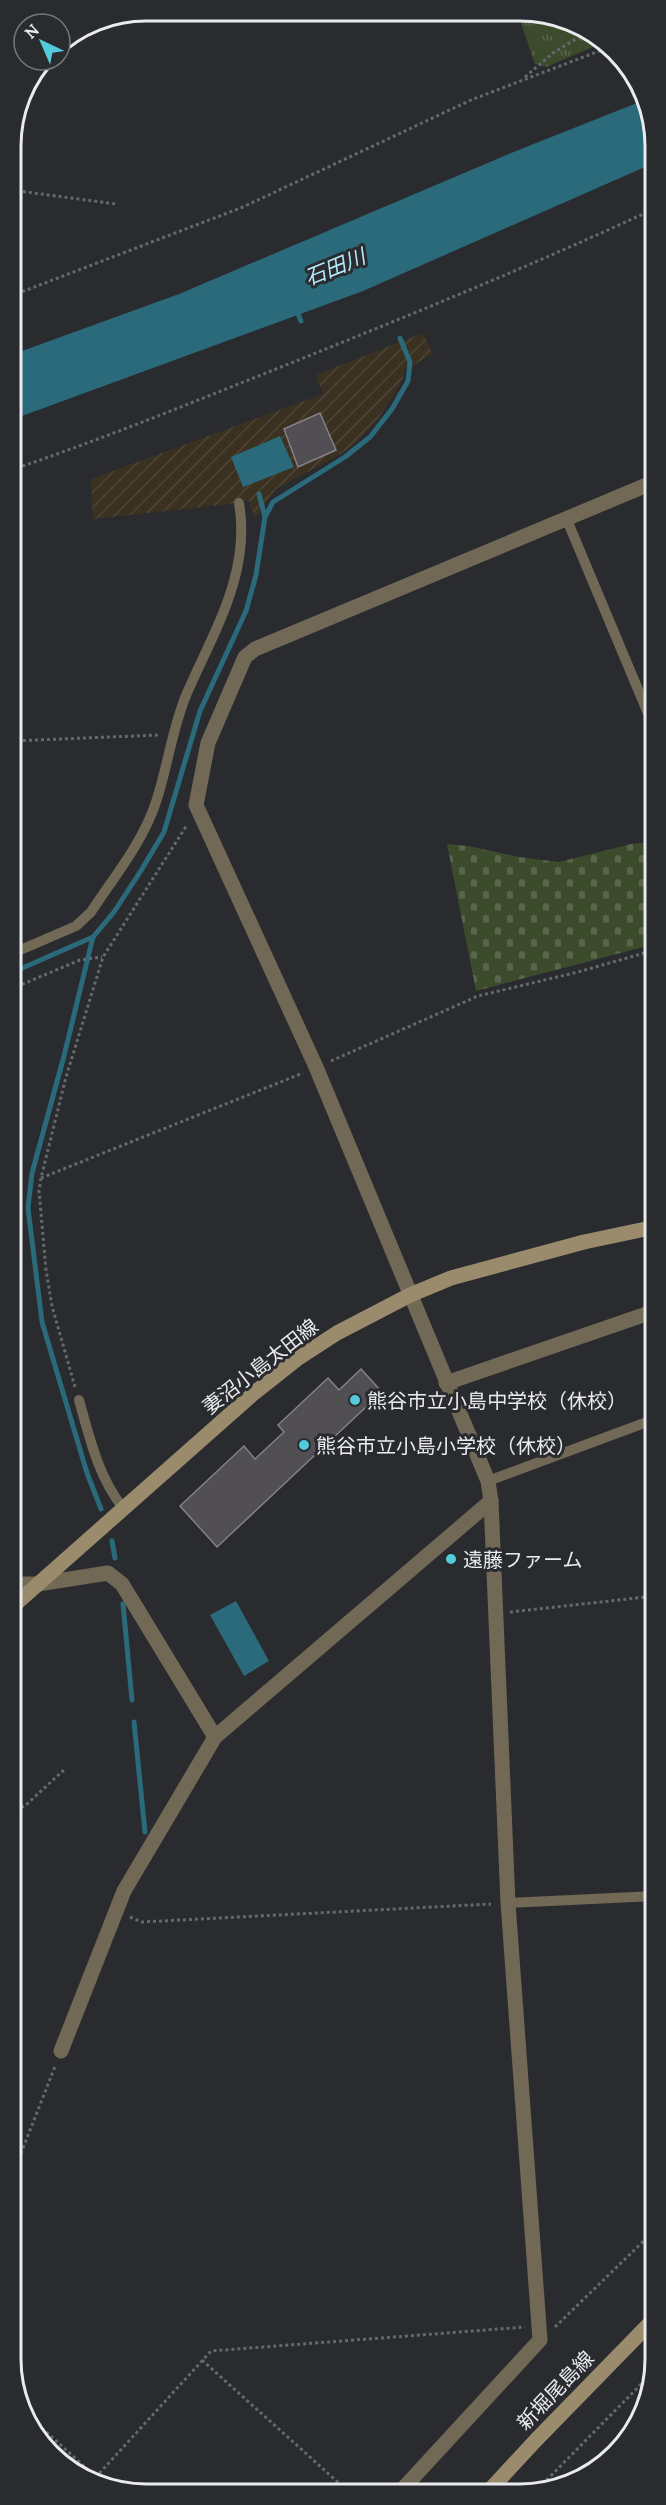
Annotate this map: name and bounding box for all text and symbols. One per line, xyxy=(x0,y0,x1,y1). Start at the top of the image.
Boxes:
north arrow xyxy=(12,12,72,72)
text: N xyxy=(20,20,43,43)
water label: 石田川 xyxy=(301,242,371,291)
street label: 妻沼小島太田線 xyxy=(197,1313,323,1419)
place label: 熊谷市立小島中学校（休校） xyxy=(367,1388,627,1413)
marker: 熊谷市立小島中学校（休校） xyxy=(348,1393,362,1407)
place label: 熊谷市立小島小学校（休校） xyxy=(316,1433,576,1458)
marker: 熊谷市立小島小学校（休校） xyxy=(297,1438,311,1452)
place label: 遠藤ファーム xyxy=(463,1547,582,1572)
marker: 遠藤ファーム xyxy=(444,1552,458,1566)
street label: 新堀尾島線 xyxy=(511,2345,599,2435)

